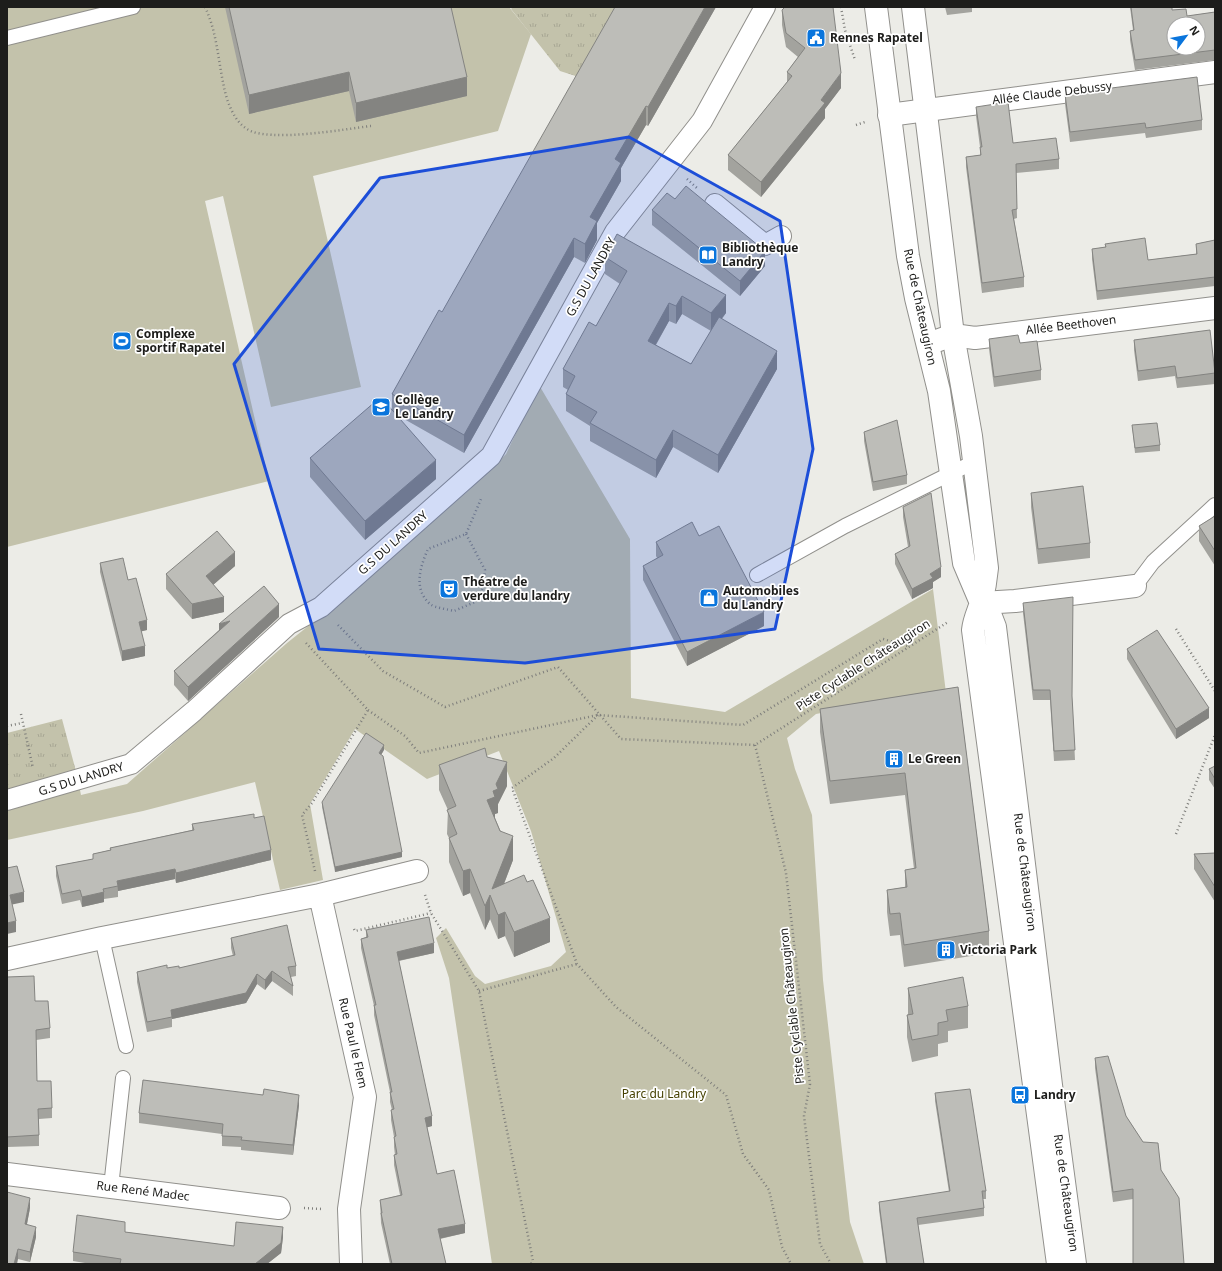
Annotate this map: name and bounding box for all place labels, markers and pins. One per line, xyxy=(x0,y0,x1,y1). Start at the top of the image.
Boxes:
public building icon: Rennes Rapatel xyxy=(805,27,827,49)
place label: Rennes Rapatel xyxy=(830,29,923,46)
place label: Bibliothèque Landry xyxy=(722,239,799,270)
library icon: Bibliothèque Landry xyxy=(697,244,719,266)
place label: Complexe sportif Rapatel xyxy=(136,325,225,356)
sports icon: Complexe sportif Rapatel xyxy=(111,330,133,352)
place label: Collège Le Landry xyxy=(395,391,454,422)
school or university icon: Collège Le Landry xyxy=(370,396,392,418)
place label: Théatre de verdure du landry xyxy=(463,573,570,604)
theatre icon: Théatre de verdure du landry xyxy=(438,578,460,600)
place label: Automobiles du Landry xyxy=(723,582,799,613)
shop icon: Automobiles du Landry xyxy=(698,587,720,609)
building icon: Le Green xyxy=(883,748,905,770)
place label: Le Green xyxy=(908,750,961,767)
building icon: Victoria Park xyxy=(935,939,957,961)
place label: Victoria Park xyxy=(960,941,1038,958)
bus stop icon: Landry xyxy=(1009,1084,1031,1106)
place label: Landry xyxy=(1034,1086,1076,1103)

